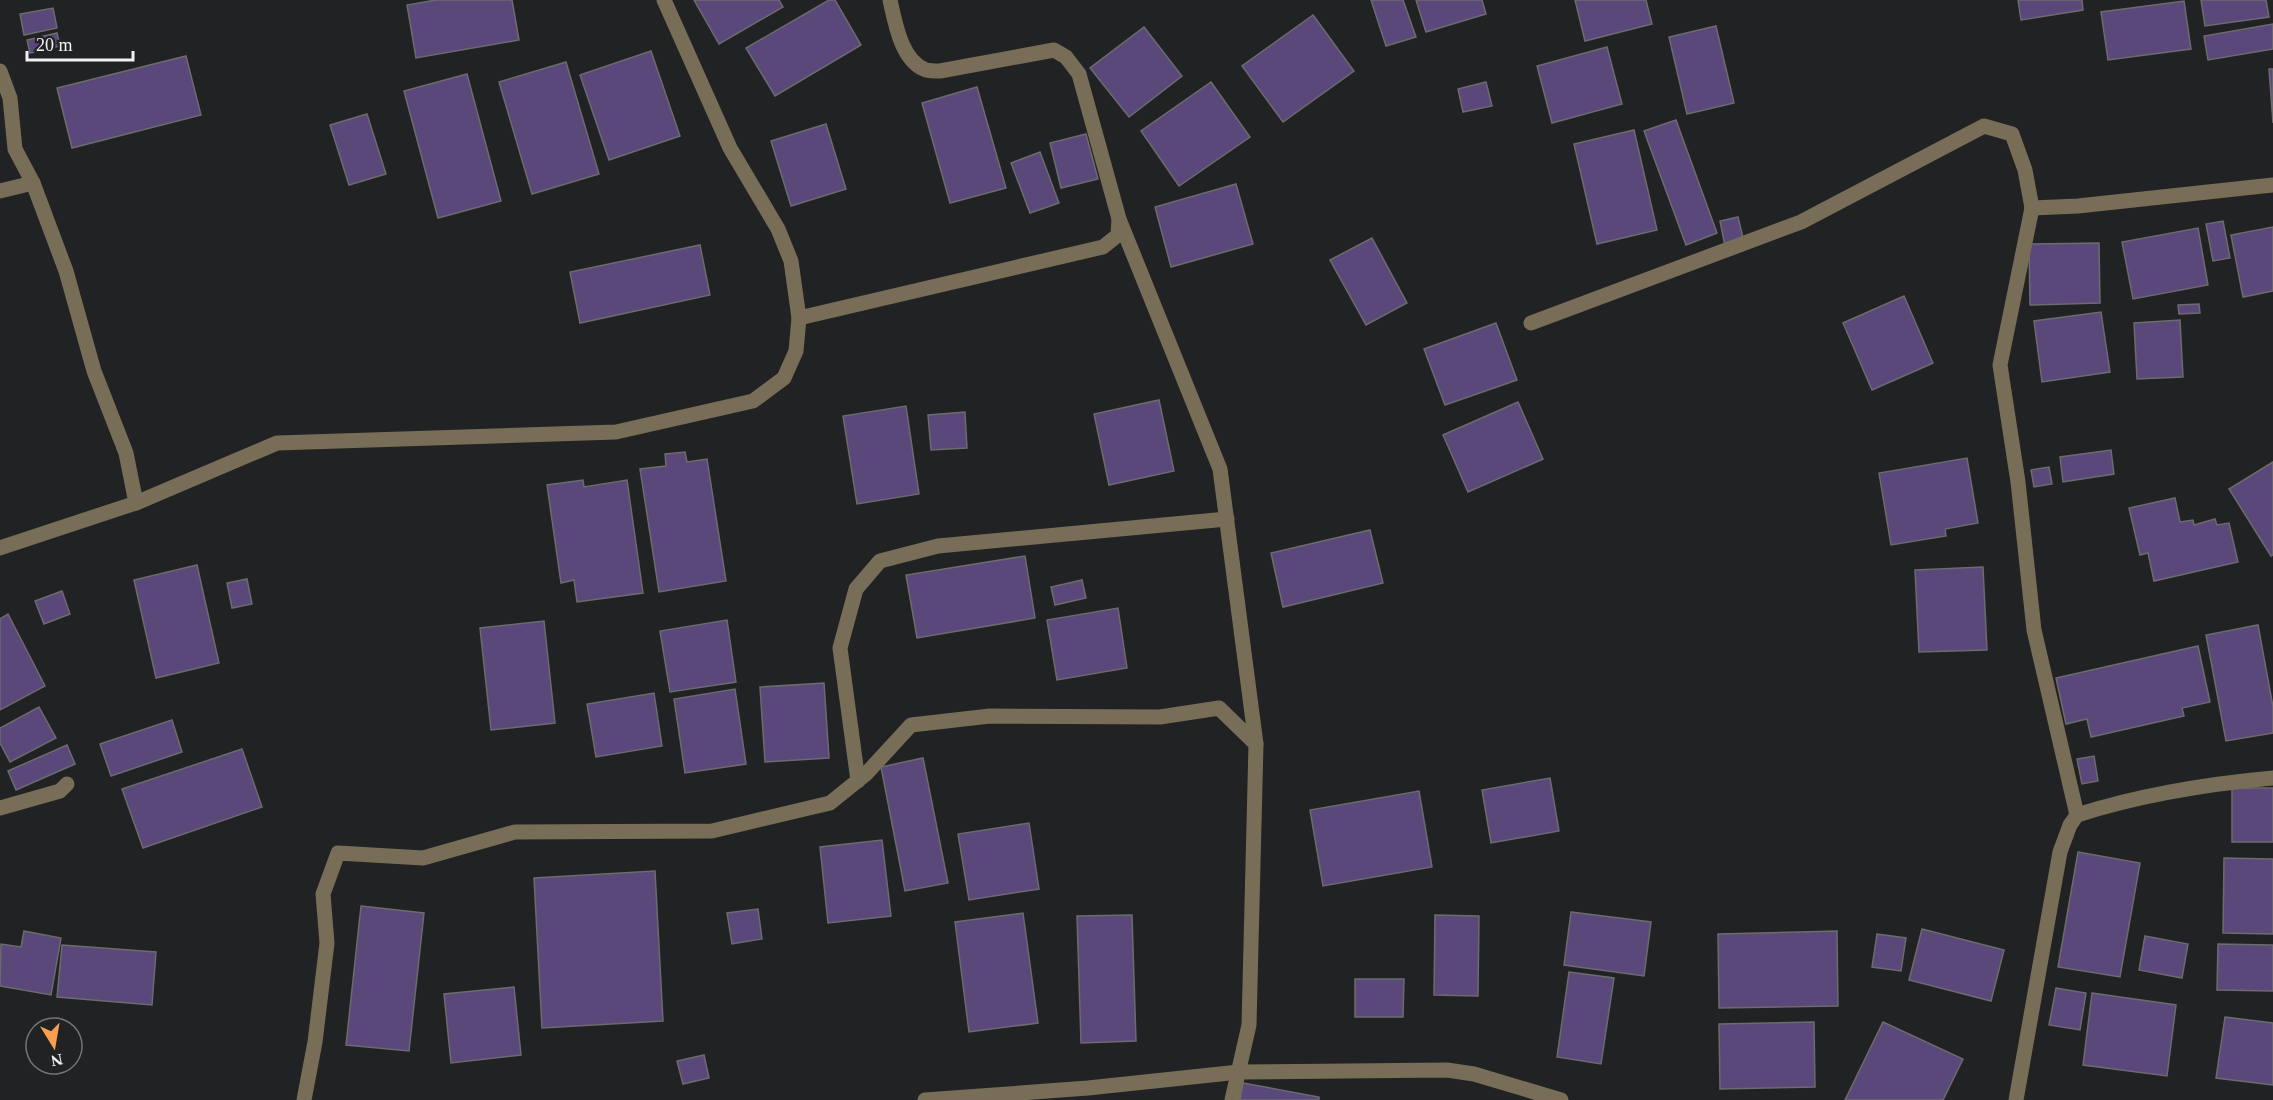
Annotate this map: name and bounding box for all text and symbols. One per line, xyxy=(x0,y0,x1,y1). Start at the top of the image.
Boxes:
scale bar xyxy=(27,24,134,62)
text: 20 m xyxy=(36,35,73,55)
north arrow xyxy=(24,1016,84,1076)
text: N xyxy=(49,1051,64,1070)

